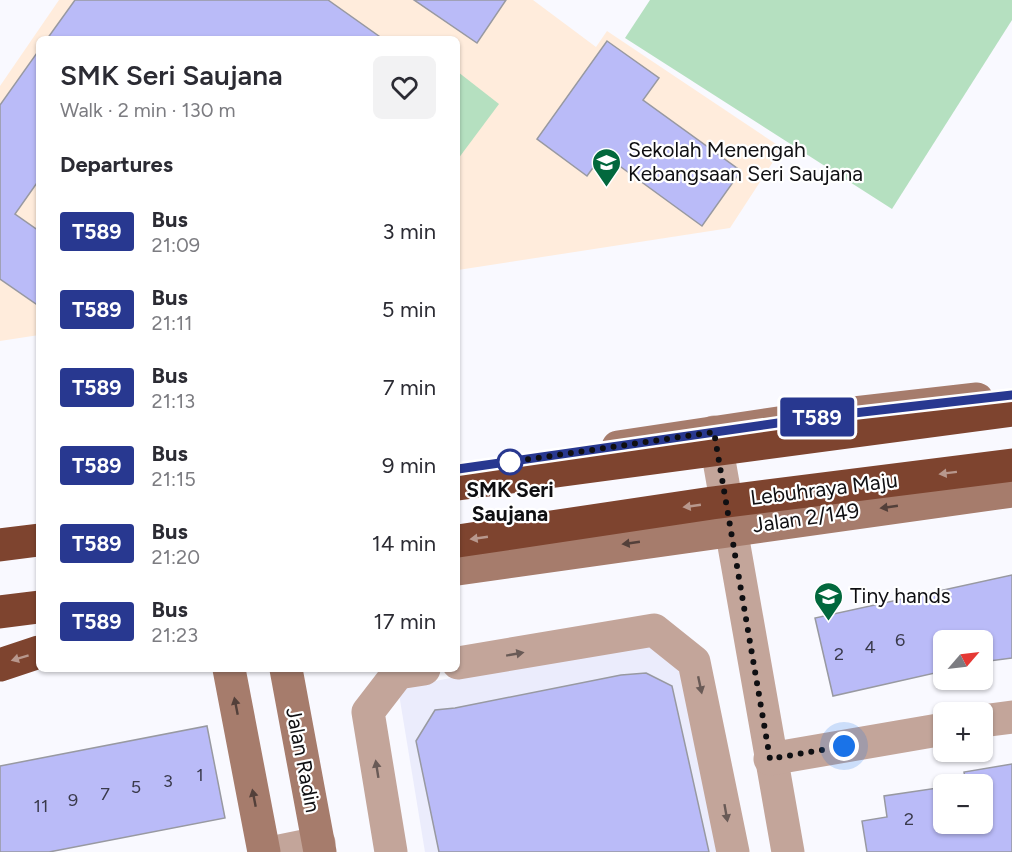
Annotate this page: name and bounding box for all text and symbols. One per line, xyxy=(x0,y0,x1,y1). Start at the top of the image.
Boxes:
button: heart xyxy=(373,56,436,119)
text: SMK Seri Saujana xyxy=(60,58,283,92)
text: Walk · 2 min · 130 m xyxy=(60,98,235,122)
place label: Sekolah Menengah Kebangsaan Seri Saujana xyxy=(628,137,863,186)
school or university icon: Sekolah Menengah Kebangsaan Seri Saujana xyxy=(591,146,623,188)
text: Departures xyxy=(60,151,173,178)
text: Bus xyxy=(152,206,188,233)
text: 3 min xyxy=(382,218,436,245)
text: T589 xyxy=(72,219,122,244)
text: 21:09 xyxy=(152,233,200,257)
text: Bus xyxy=(152,284,188,311)
text: 5 min xyxy=(382,296,436,323)
text: T589 xyxy=(72,297,122,322)
text: 21:11 xyxy=(152,311,193,335)
text: Bus xyxy=(152,362,188,389)
text: 7 min xyxy=(383,374,436,401)
text: T589 xyxy=(72,375,122,400)
text: 21:13 xyxy=(152,389,195,413)
line badge: T589 xyxy=(775,398,859,436)
text: T589 xyxy=(792,405,842,430)
text: Bus xyxy=(152,440,188,467)
marker: SMK Seri Saujana xyxy=(497,449,523,475)
text: 9 min xyxy=(382,452,436,479)
text: T589 xyxy=(72,453,122,478)
text: 21:15 xyxy=(152,467,196,491)
street label: Lebuhraya Maju xyxy=(749,467,899,510)
one-way arrow xyxy=(939,469,958,478)
place label: SMK Seri Saujana xyxy=(466,477,554,526)
street label: Jalan 2/149 xyxy=(751,498,861,537)
one-way arrow xyxy=(683,502,702,511)
one-way arrow xyxy=(879,503,898,512)
text: Bus xyxy=(152,518,188,545)
text: 14 min xyxy=(372,530,436,557)
text: T589 xyxy=(72,531,122,556)
one-way arrow xyxy=(469,533,488,542)
one-way arrow xyxy=(621,539,640,548)
text: 21:20 xyxy=(152,545,200,569)
school or university icon: Tiny hands xyxy=(813,580,845,622)
place label: Tiny hands xyxy=(850,583,951,608)
text: Bus xyxy=(152,596,188,623)
text: 17 min xyxy=(374,608,436,635)
text: T589 xyxy=(72,609,122,634)
text: 21:23 xyxy=(152,623,198,647)
house number: 6 xyxy=(895,629,905,651)
north arrow xyxy=(933,630,993,690)
map controls xyxy=(933,630,993,834)
house number: 4 xyxy=(864,636,876,658)
house number: 2 xyxy=(834,643,844,665)
one-way arrow xyxy=(506,649,525,658)
one-way arrow xyxy=(11,654,29,664)
one-way arrow xyxy=(695,676,705,694)
one-way arrow xyxy=(231,697,240,716)
button: + xyxy=(933,702,993,762)
street label: Jalan Radin xyxy=(281,705,326,815)
your location xyxy=(829,731,859,761)
one-way arrow xyxy=(372,760,381,779)
house number: 1 xyxy=(196,764,204,786)
house number: 3 xyxy=(163,770,173,792)
button: − xyxy=(933,774,993,834)
house number: 5 xyxy=(131,776,141,798)
house number: 7 xyxy=(100,783,110,805)
one-way arrow xyxy=(249,788,258,807)
house number: 9 xyxy=(68,789,78,811)
house number: 11 xyxy=(34,795,48,817)
one-way arrow xyxy=(722,804,731,823)
house number: 2 xyxy=(904,808,914,830)

